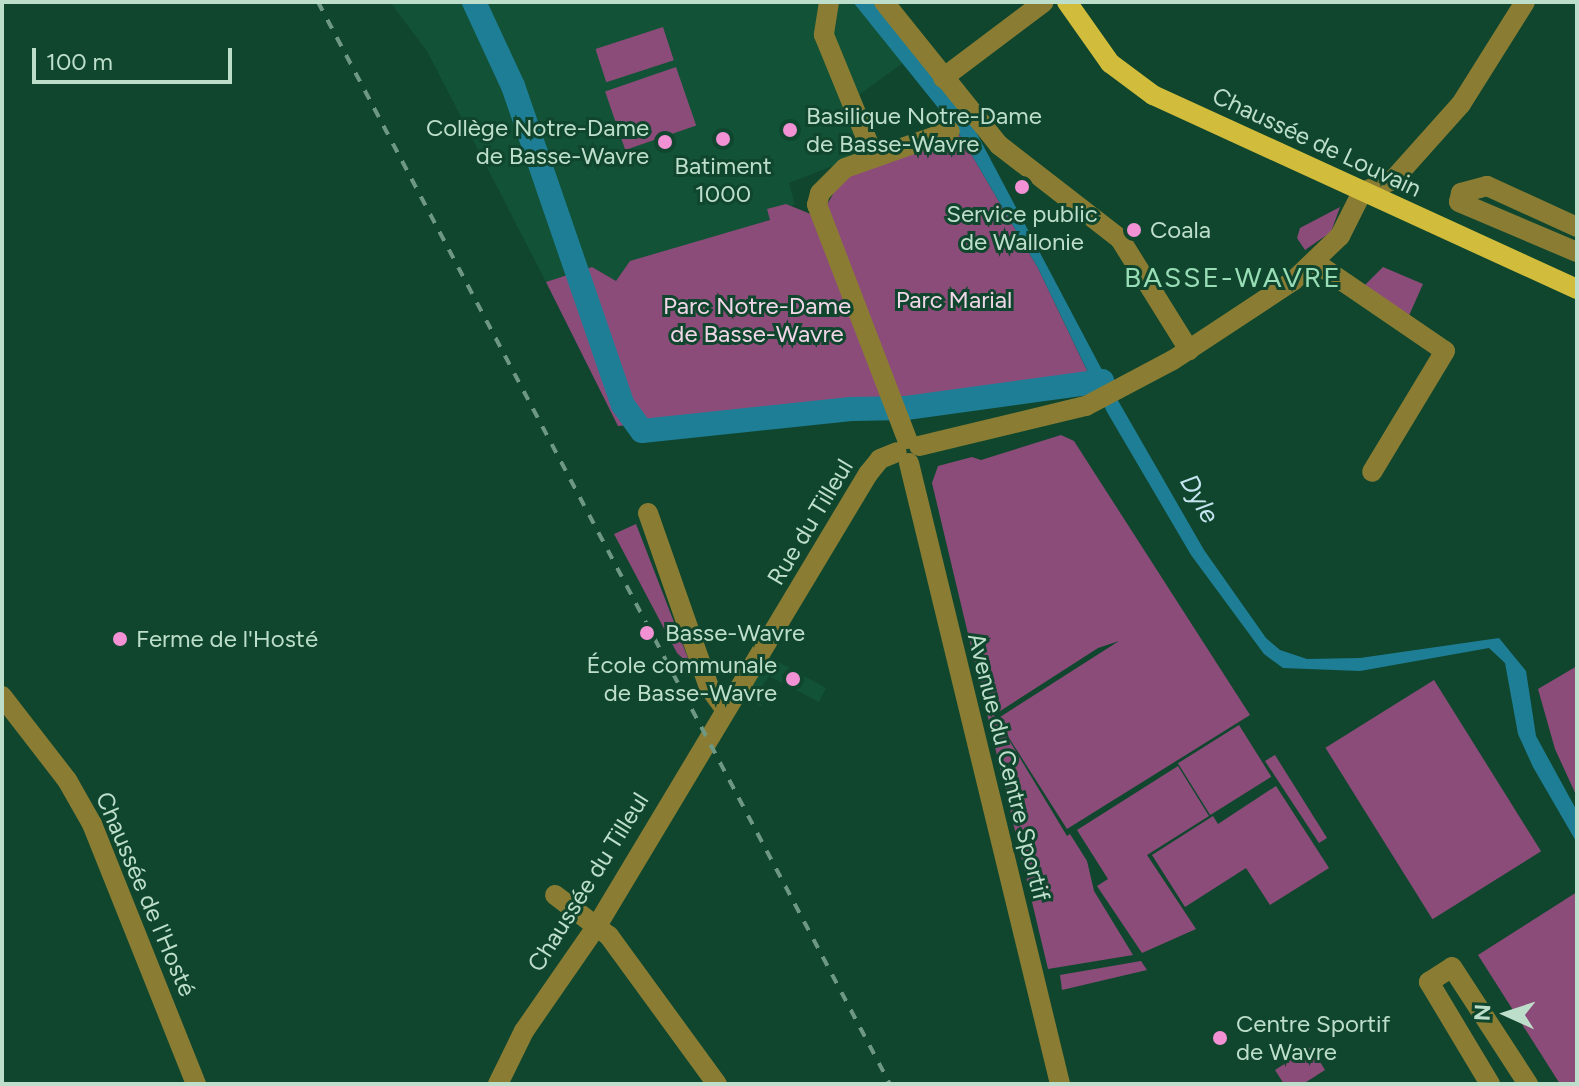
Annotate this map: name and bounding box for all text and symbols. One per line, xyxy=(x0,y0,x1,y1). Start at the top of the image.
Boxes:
scale bar xyxy=(36,32,236,82)
text: 100 m xyxy=(46,47,113,76)
street label: Chaussée de Louvain xyxy=(1208,81,1426,203)
place label: Basilique Notre-Dame de Basse-Wavre xyxy=(806,102,1042,158)
place label: Collège Notre-Dame de Basse-Wavre xyxy=(426,114,649,170)
marker: Basilique Notre-Dame de Basse-Wavre xyxy=(781,121,799,139)
marker: Batiment 1000 xyxy=(714,130,732,148)
marker: Collège Notre-Dame de Basse-Wavre xyxy=(656,133,674,151)
place label: Batiment 1000 xyxy=(674,152,772,208)
marker: Service public de Wallonie xyxy=(1013,178,1031,196)
place label: Service public de Wallonie xyxy=(946,200,1098,256)
place label: Coala xyxy=(1150,216,1211,244)
marker: Coala xyxy=(1125,221,1143,239)
district label: BASSE-WAVRE xyxy=(1124,260,1342,294)
park label: Parc Marial xyxy=(896,286,1012,314)
park label: Parc Notre-Dame de Basse-Wavre xyxy=(663,292,851,348)
street label: Rue du Tilleul xyxy=(761,454,859,590)
water label: Dyle xyxy=(1173,469,1225,529)
place label: Basse-Wavre xyxy=(665,619,805,647)
marker: Basse-Wavre xyxy=(636,622,658,644)
place label: Ferme de l'Hosté xyxy=(136,625,318,653)
marker: Ferme de l'Hosté xyxy=(111,630,129,648)
street label: Avenue du Centre Sportif xyxy=(962,630,1056,904)
place label: École communale de Basse-Wavre xyxy=(586,651,777,707)
marker: École communale de Basse-Wavre xyxy=(784,670,802,688)
street label: Chaussée de l'Hosté xyxy=(90,787,202,1001)
street label: Chaussée du Tilleul xyxy=(521,787,655,977)
north arrow xyxy=(1467,974,1547,1054)
text: N xyxy=(1469,1004,1496,1022)
place label: Centre Sportif de Wavre xyxy=(1236,1010,1390,1066)
marker: Centre Sportif de Wavre xyxy=(1211,1029,1229,1047)

